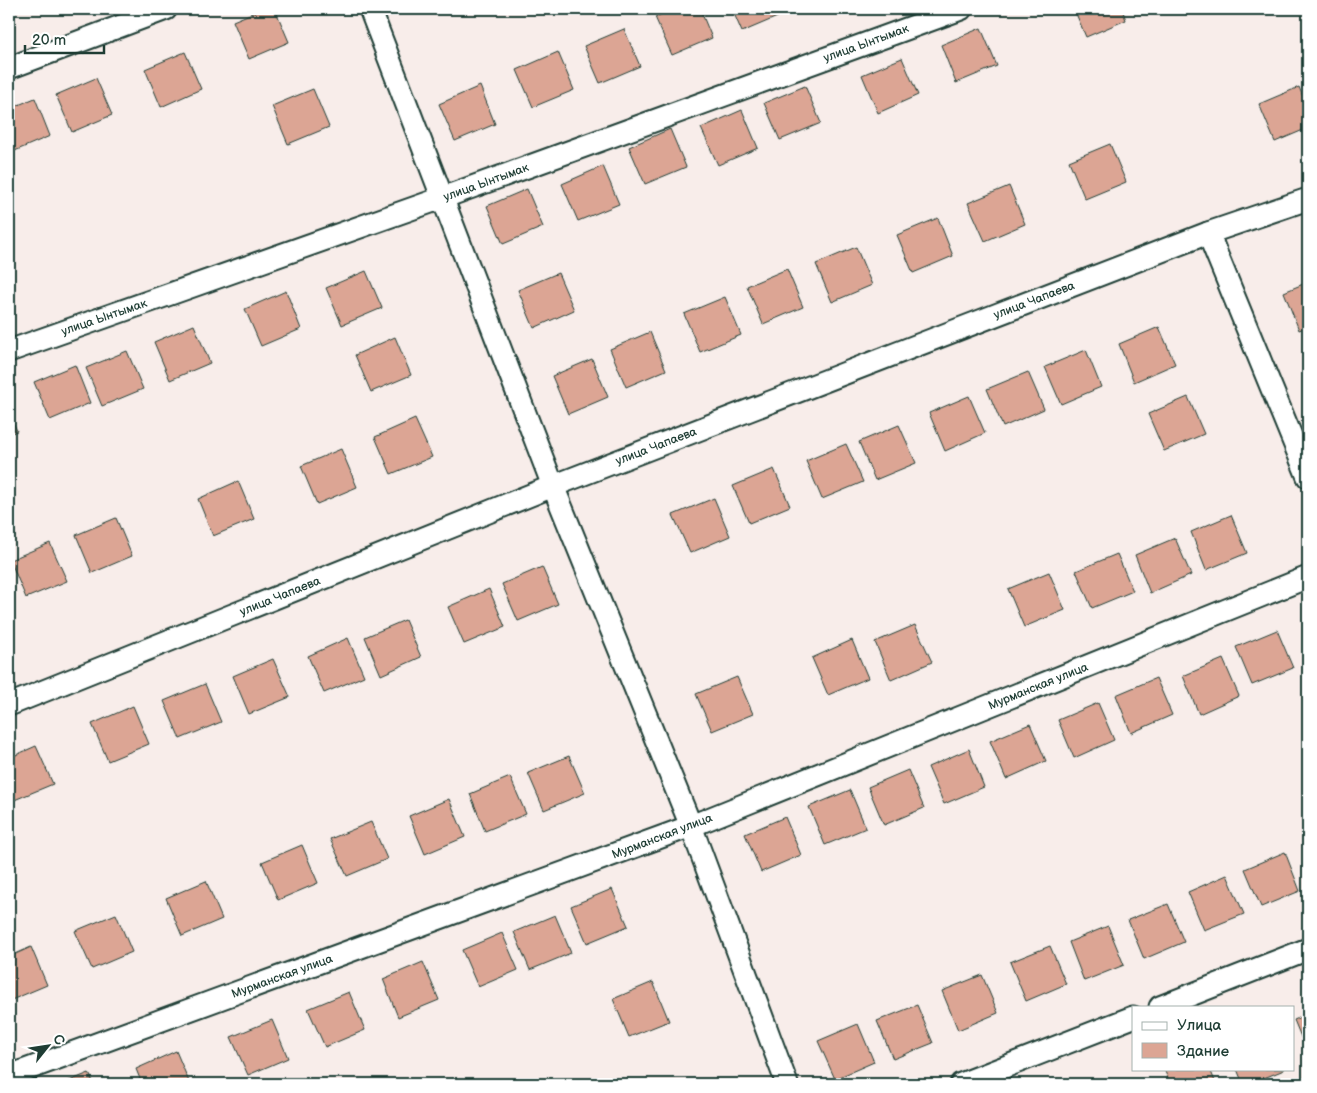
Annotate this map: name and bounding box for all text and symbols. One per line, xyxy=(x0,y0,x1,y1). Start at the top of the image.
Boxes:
street label: улица Ынтымак xyxy=(821,21,911,66)
scale bar xyxy=(25,22,104,54)
text: 20 m xyxy=(32,31,66,50)
street label: улица Ынтымак xyxy=(441,160,531,205)
street label: улица Чапаева xyxy=(992,278,1077,323)
street label: улица Ынтымак xyxy=(59,296,150,339)
street label: улица Чапаева xyxy=(614,424,699,469)
street label: улица Чапаева xyxy=(238,573,323,619)
street label: Мурманская улица xyxy=(986,660,1090,713)
street label: Мурманская улица xyxy=(610,810,715,863)
street label: Мурманская улица xyxy=(230,951,335,1002)
legend xyxy=(1132,1006,1294,1070)
text: Улица xyxy=(1177,1016,1222,1035)
north arrow xyxy=(22,1020,72,1070)
text: С xyxy=(49,1031,69,1048)
text: Здание xyxy=(1177,1042,1229,1061)

